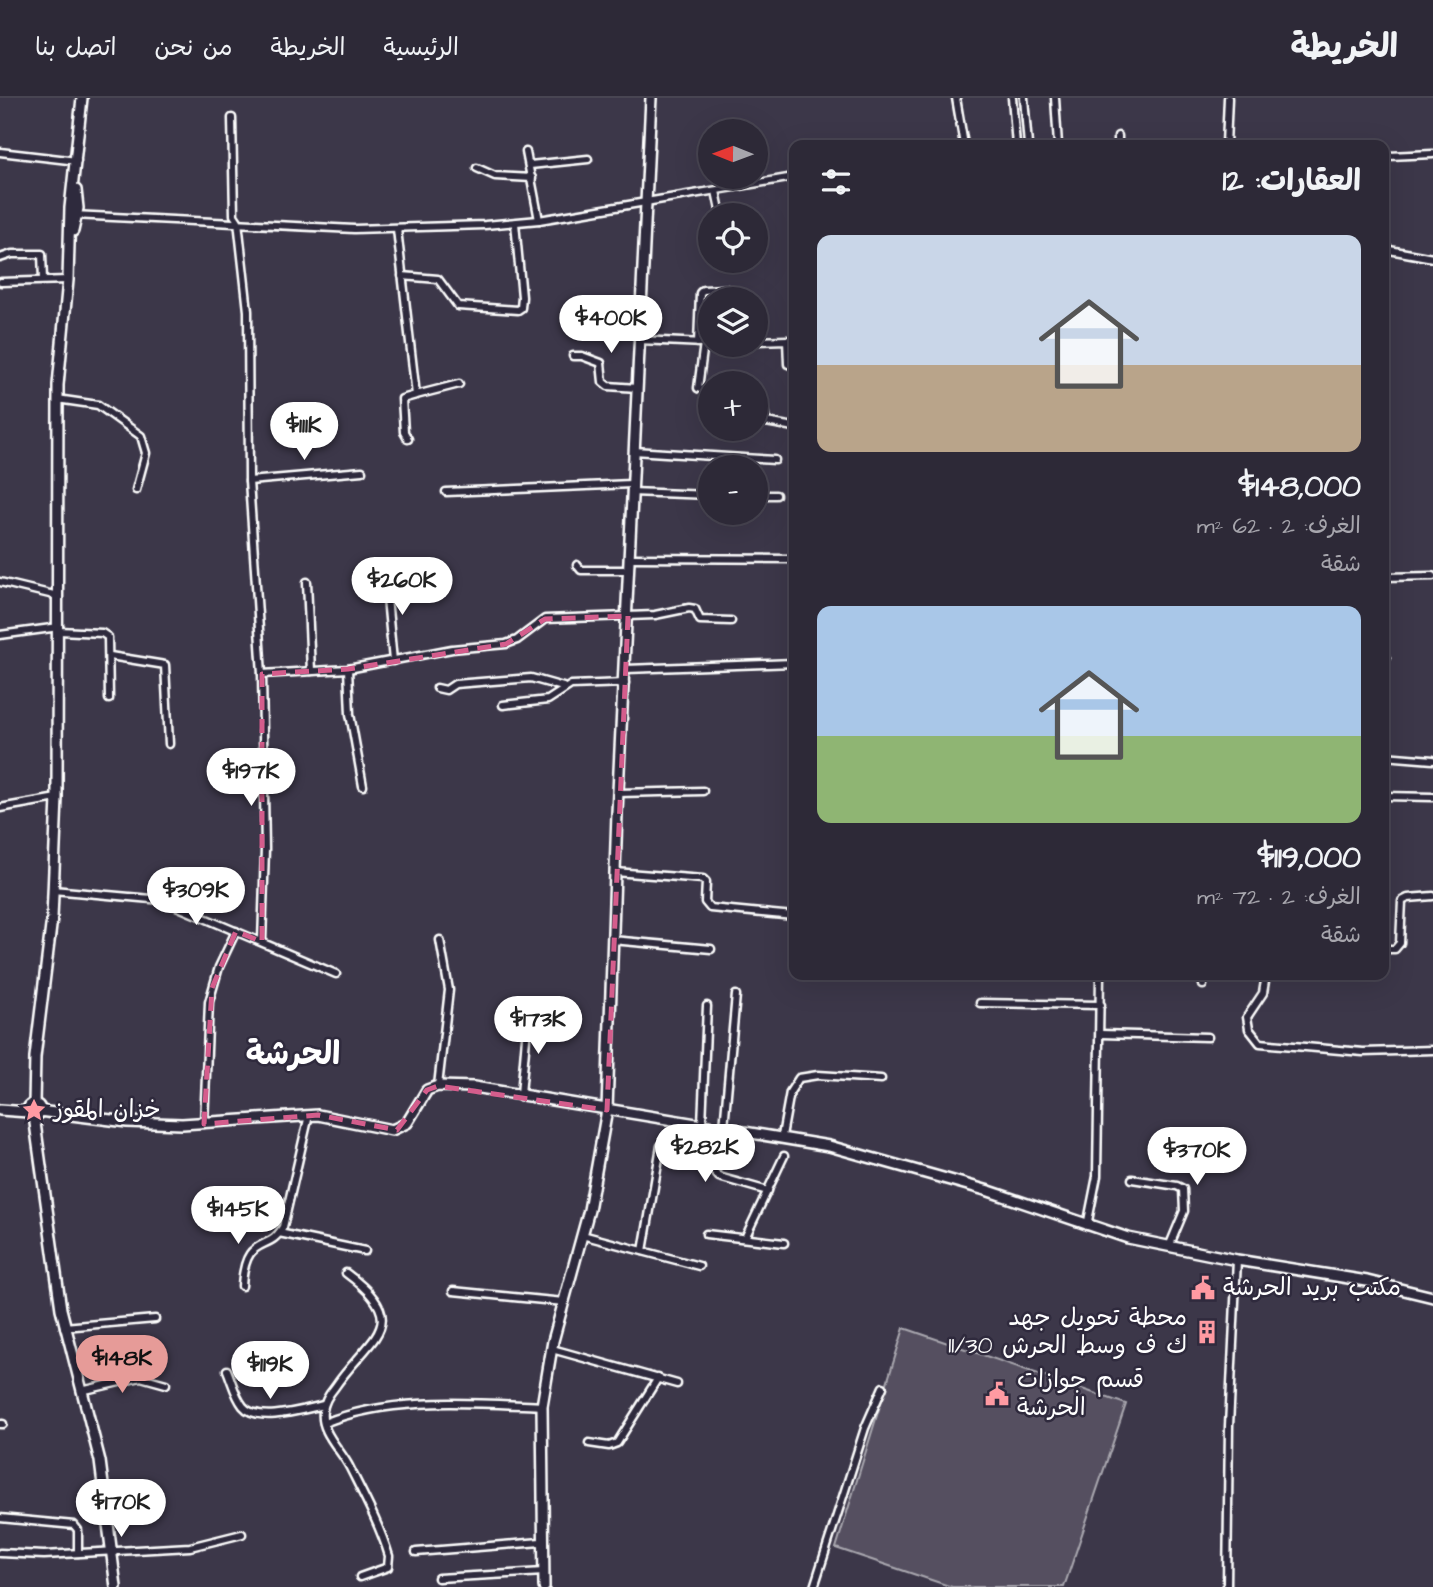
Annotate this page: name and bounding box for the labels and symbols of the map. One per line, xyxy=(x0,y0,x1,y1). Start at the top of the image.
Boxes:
north arrow xyxy=(698,119,768,189)
pin: $400K xyxy=(562,296,660,355)
pin: $111K xyxy=(255,402,353,462)
pin: $260K xyxy=(353,558,451,617)
pin: $197K xyxy=(202,748,300,808)
pin: $309K xyxy=(147,868,245,927)
pin: $173K xyxy=(489,996,587,1056)
district label: الحرشة xyxy=(246,1032,340,1077)
place label: خزان المقوز xyxy=(52,1093,161,1127)
place icon: خزان المقوز xyxy=(20,1096,48,1124)
pin: $282K xyxy=(656,1124,754,1184)
pin: $370K xyxy=(1148,1128,1246,1187)
pin: $145K xyxy=(189,1186,287,1246)
place label: مكتب بريد الحرشة xyxy=(1223,1271,1401,1305)
public building icon: مكتب بريد الحرشة xyxy=(1189,1274,1217,1302)
place label: محطة تحويل جهد 11/30 ك ف وسط الحرش xyxy=(948,1301,1187,1363)
building icon: محطة تحويل جهد 11/30 ك ف وسط الحرش xyxy=(1193,1318,1221,1346)
pin: $148K xyxy=(73,1336,171,1395)
pin: $119K xyxy=(221,1342,319,1401)
place label: قسم جوازات الحرشة xyxy=(1017,1363,1144,1425)
public building icon: قسم جوازات الحرشة xyxy=(983,1380,1011,1408)
pin: $170K xyxy=(72,1480,170,1539)

